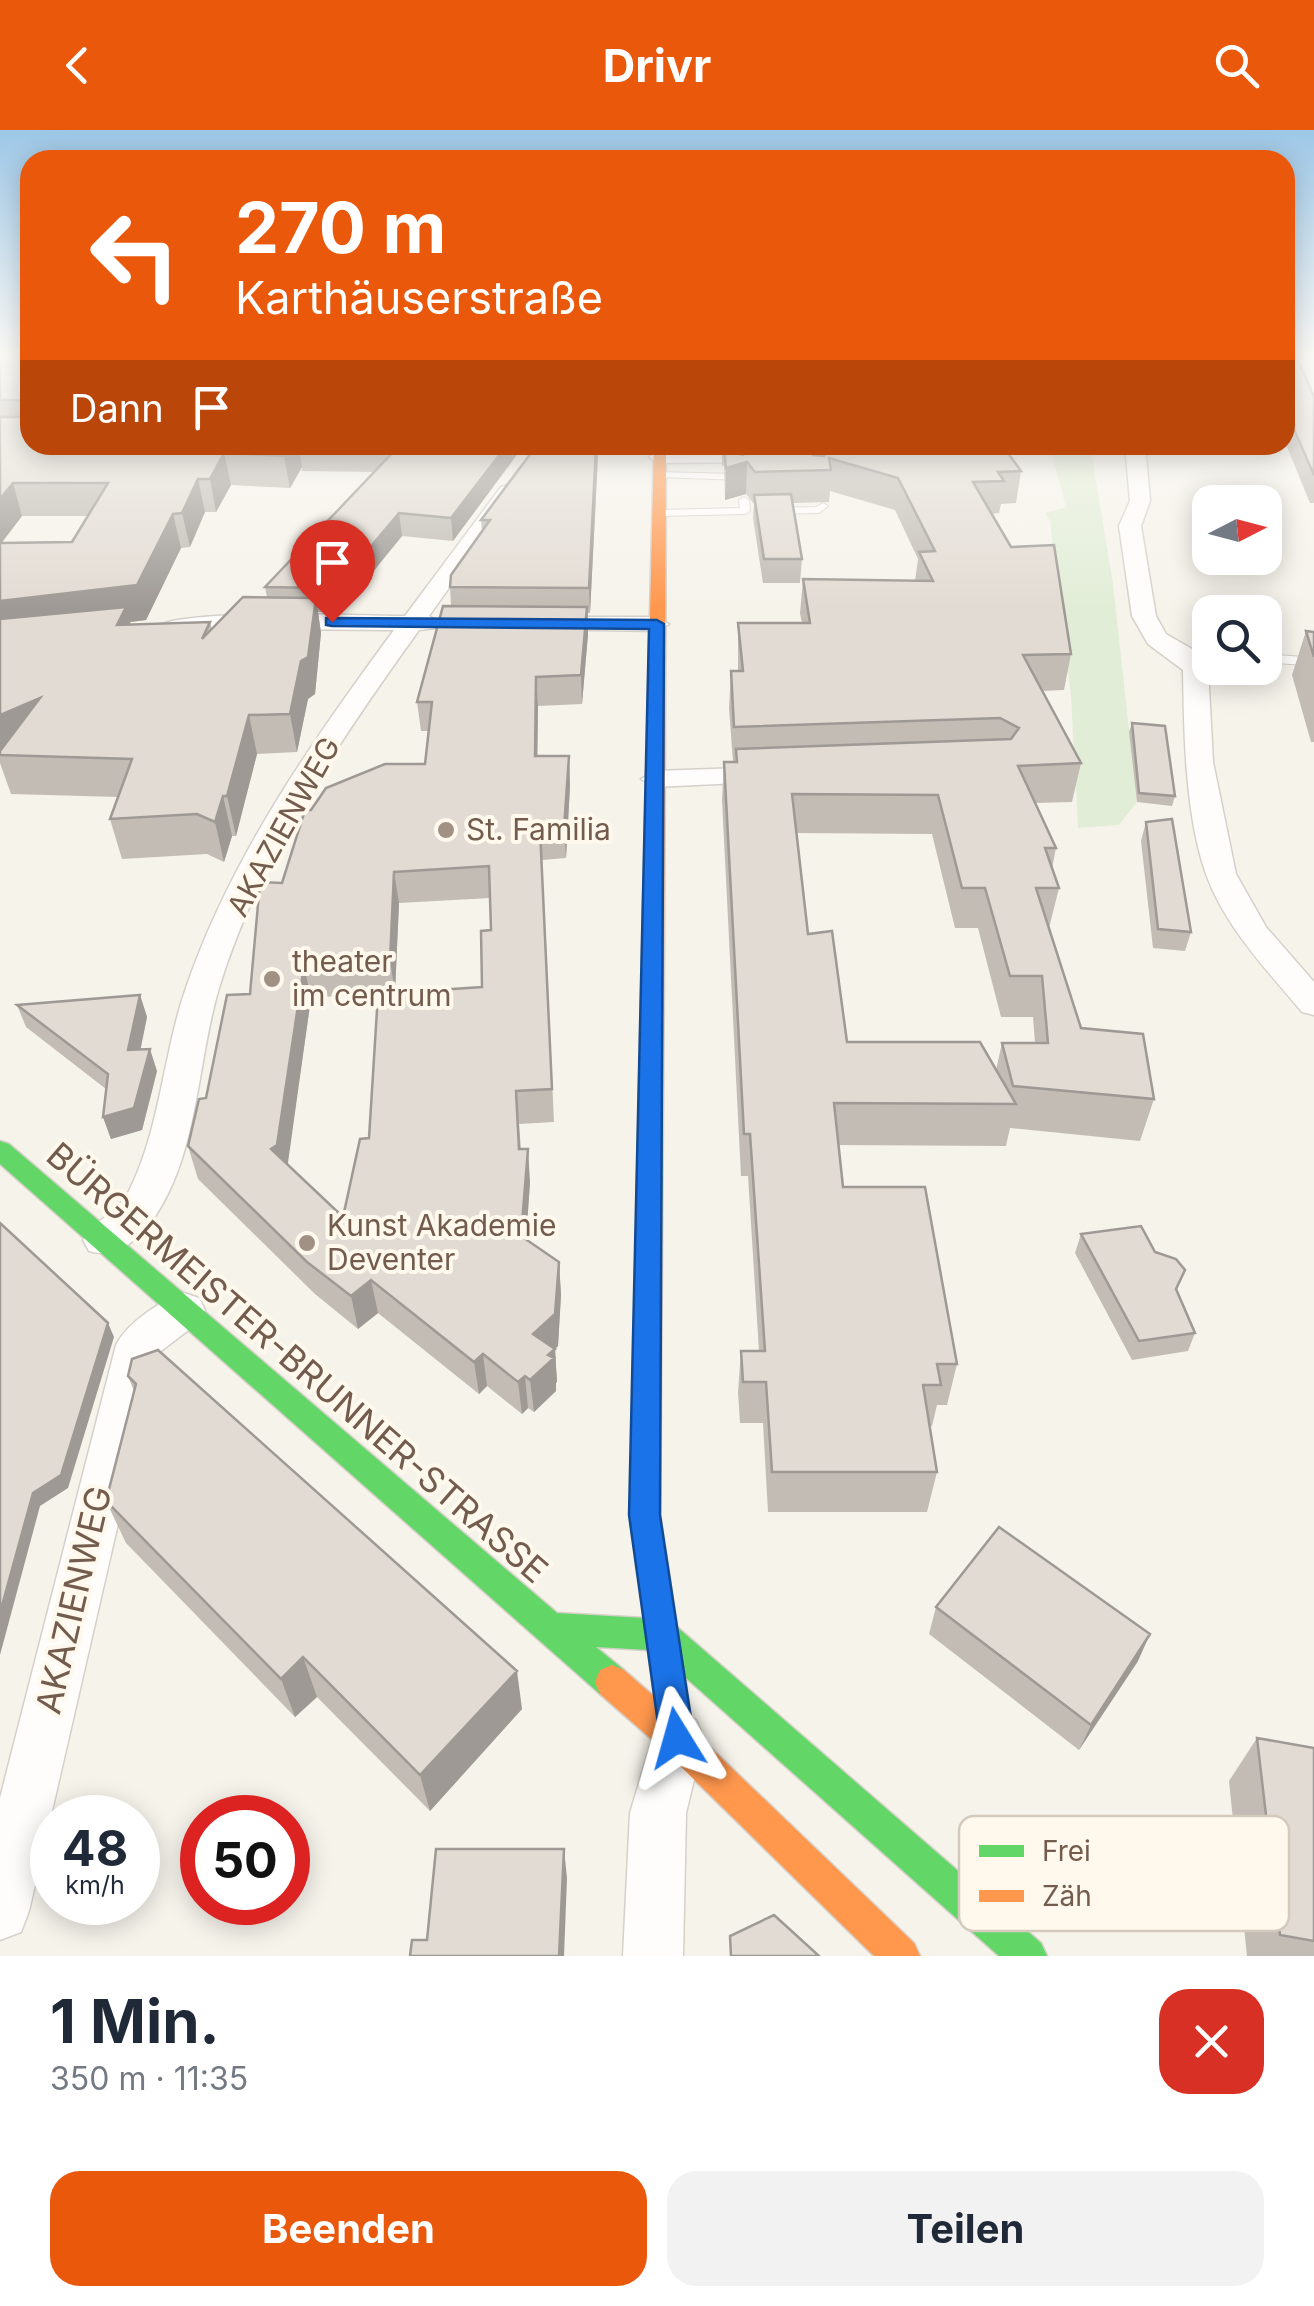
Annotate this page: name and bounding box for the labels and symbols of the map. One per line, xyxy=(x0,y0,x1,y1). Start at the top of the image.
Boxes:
north arrow xyxy=(1192,485,1282,575)
pin xyxy=(290,520,375,623)
street label: AKAZIENWEG xyxy=(219,731,347,922)
place label: St. Familia xyxy=(466,811,611,847)
marker: St. Familia xyxy=(435,819,457,841)
place label: theater im centrum xyxy=(292,943,451,1013)
marker: theater im centrum xyxy=(261,968,283,990)
street label: BÜRGERMEISTER-BRUNNER-STRASSE xyxy=(39,1133,557,1591)
place label: Kunst Akademie Deventer xyxy=(327,1207,557,1277)
marker: Kunst Akademie Deventer xyxy=(296,1232,318,1254)
street label: AKAZIENWEG xyxy=(26,1482,120,1718)
position arrow xyxy=(625,1686,729,1790)
speed limit sign: 50 xyxy=(180,1795,310,1925)
legend xyxy=(959,1816,1289,1931)
text: Frei xyxy=(1042,1834,1091,1868)
text: Zäh xyxy=(1042,1879,1092,1913)

